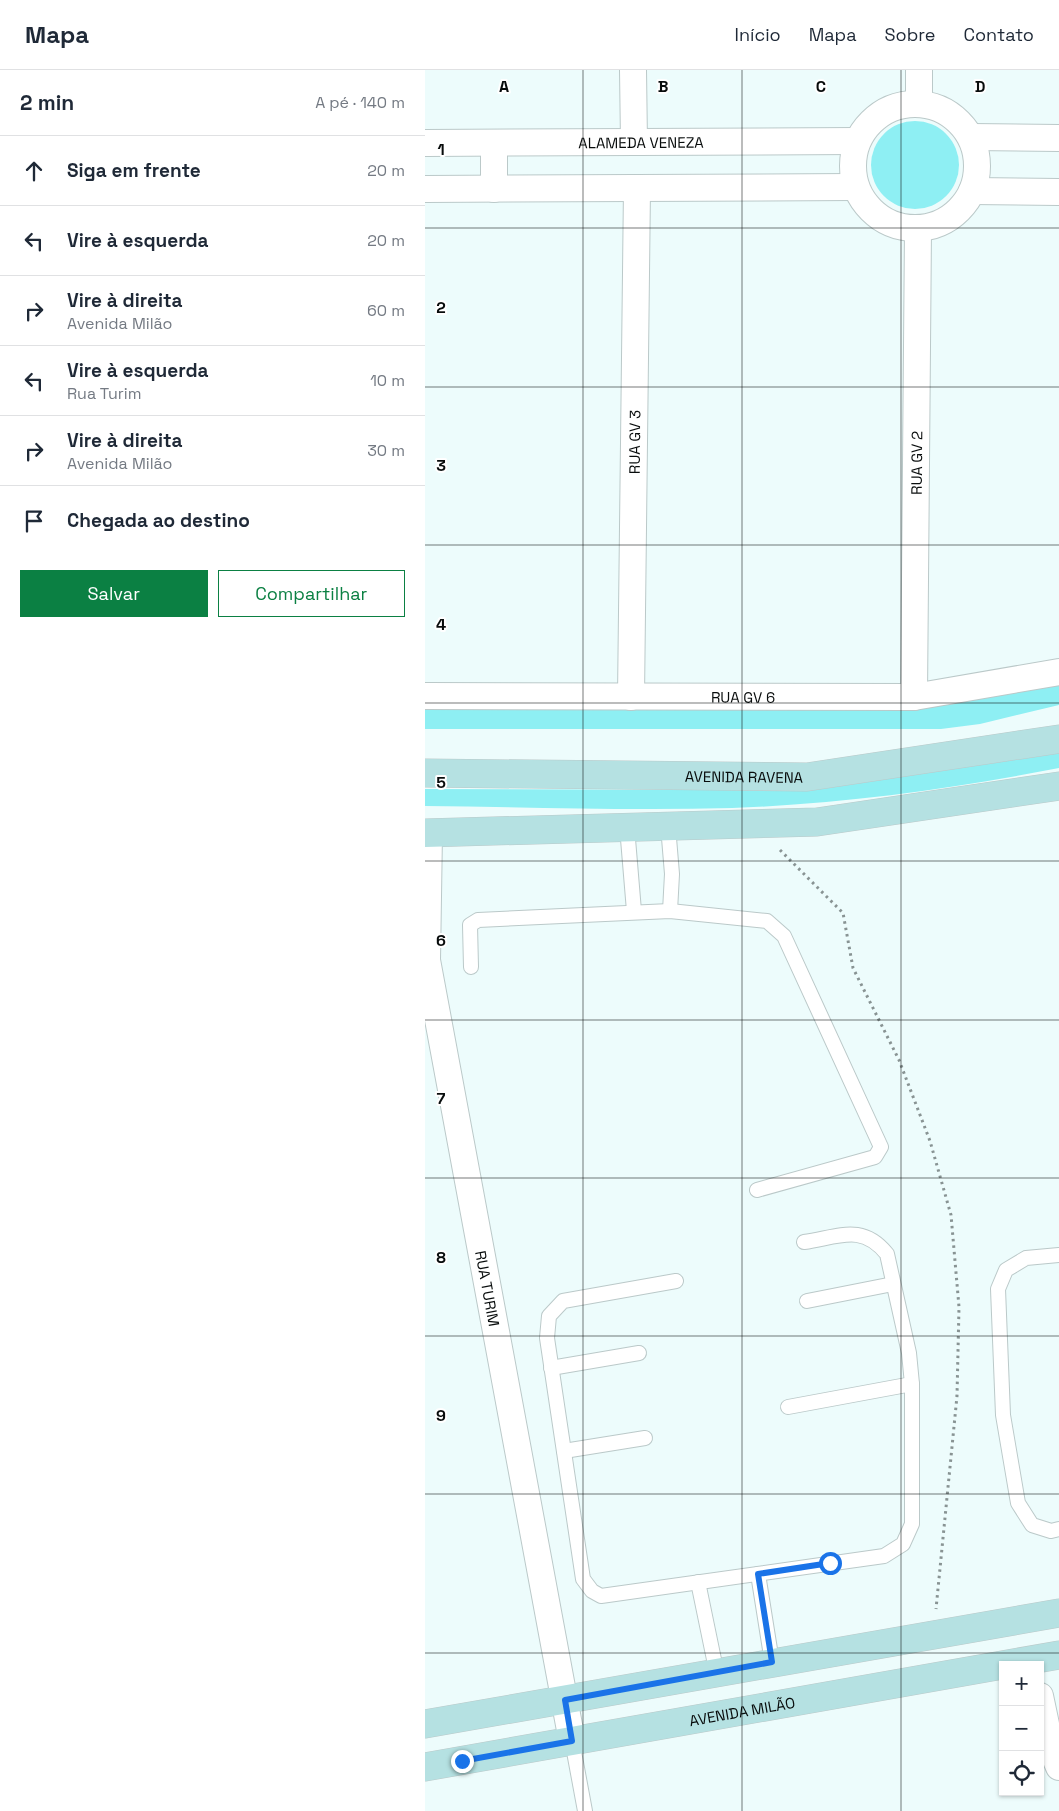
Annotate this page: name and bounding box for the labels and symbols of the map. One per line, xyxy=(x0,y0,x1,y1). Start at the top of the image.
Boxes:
text: A xyxy=(499,76,509,97)
text: B xyxy=(658,76,668,97)
text: C xyxy=(816,76,826,97)
text: D xyxy=(975,76,985,97)
street label: ALAMEDA VENEZA xyxy=(578,132,704,152)
text: 1 xyxy=(437,139,445,160)
text: 2 xyxy=(436,297,446,318)
street label: RUA GV 3 xyxy=(624,410,644,474)
street label: RUA GV 2 xyxy=(906,431,926,495)
text: 3 xyxy=(436,455,446,476)
text: 4 xyxy=(436,614,446,635)
street label: RUA GV 6 xyxy=(711,687,775,706)
street label: AVENIDA RAVENA xyxy=(685,766,804,786)
text: 5 xyxy=(436,772,446,793)
text: 6 xyxy=(436,930,446,951)
text: 7 xyxy=(437,1088,446,1109)
text: 8 xyxy=(436,1247,446,1268)
street label: RUA TURIM xyxy=(472,1249,504,1328)
text: 9 xyxy=(436,1405,446,1426)
route start xyxy=(819,1552,842,1575)
street label: AVENIDA MILÃO xyxy=(688,1692,797,1730)
route end xyxy=(451,1750,474,1773)

